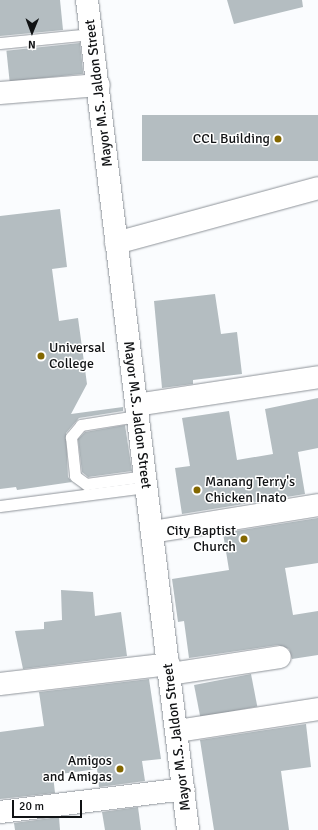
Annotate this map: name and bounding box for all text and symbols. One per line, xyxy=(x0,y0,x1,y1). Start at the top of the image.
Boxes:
north arrow xyxy=(12,12,52,52)
street label: Mayor M.S. Jaldon Street xyxy=(82,18,116,168)
text: N xyxy=(28,38,36,51)
place label: CCL Building xyxy=(193,131,270,147)
marker: CCL Building xyxy=(273,134,283,144)
place label: Universal College xyxy=(49,340,105,372)
street label: Mayor M.S. Jaldon Street xyxy=(120,340,154,490)
marker: Universal College xyxy=(36,351,46,361)
place label: Manang Terry's Chicken Inato xyxy=(205,474,295,506)
marker: Manang Terry's Chicken Inato xyxy=(192,485,202,495)
place label: City Baptist Church xyxy=(166,523,236,556)
marker: City Baptist Church xyxy=(239,534,249,544)
street label: Mayor M.S. Jaldon Street xyxy=(160,662,194,812)
place label: Amigos and Amigas xyxy=(43,753,112,786)
marker: Amigos and Amigas xyxy=(115,764,125,774)
scale bar xyxy=(14,792,84,818)
text: 20 m xyxy=(19,799,44,814)

